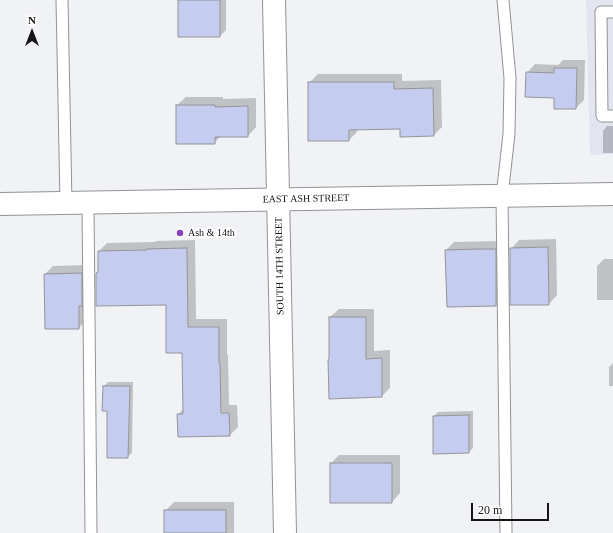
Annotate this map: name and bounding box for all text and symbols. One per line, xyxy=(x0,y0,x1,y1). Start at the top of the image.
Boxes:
north arrow xyxy=(12,12,52,52)
text: N xyxy=(28,14,36,26)
street label: EAST ASH STREET xyxy=(263,192,349,206)
street label: SOUTH 14TH STREET xyxy=(273,217,287,315)
place label: Ash & 14th xyxy=(188,227,235,239)
marker: Ash & 14th xyxy=(175,228,185,238)
scale bar xyxy=(473,495,551,521)
text: 20 m xyxy=(478,503,502,517)

